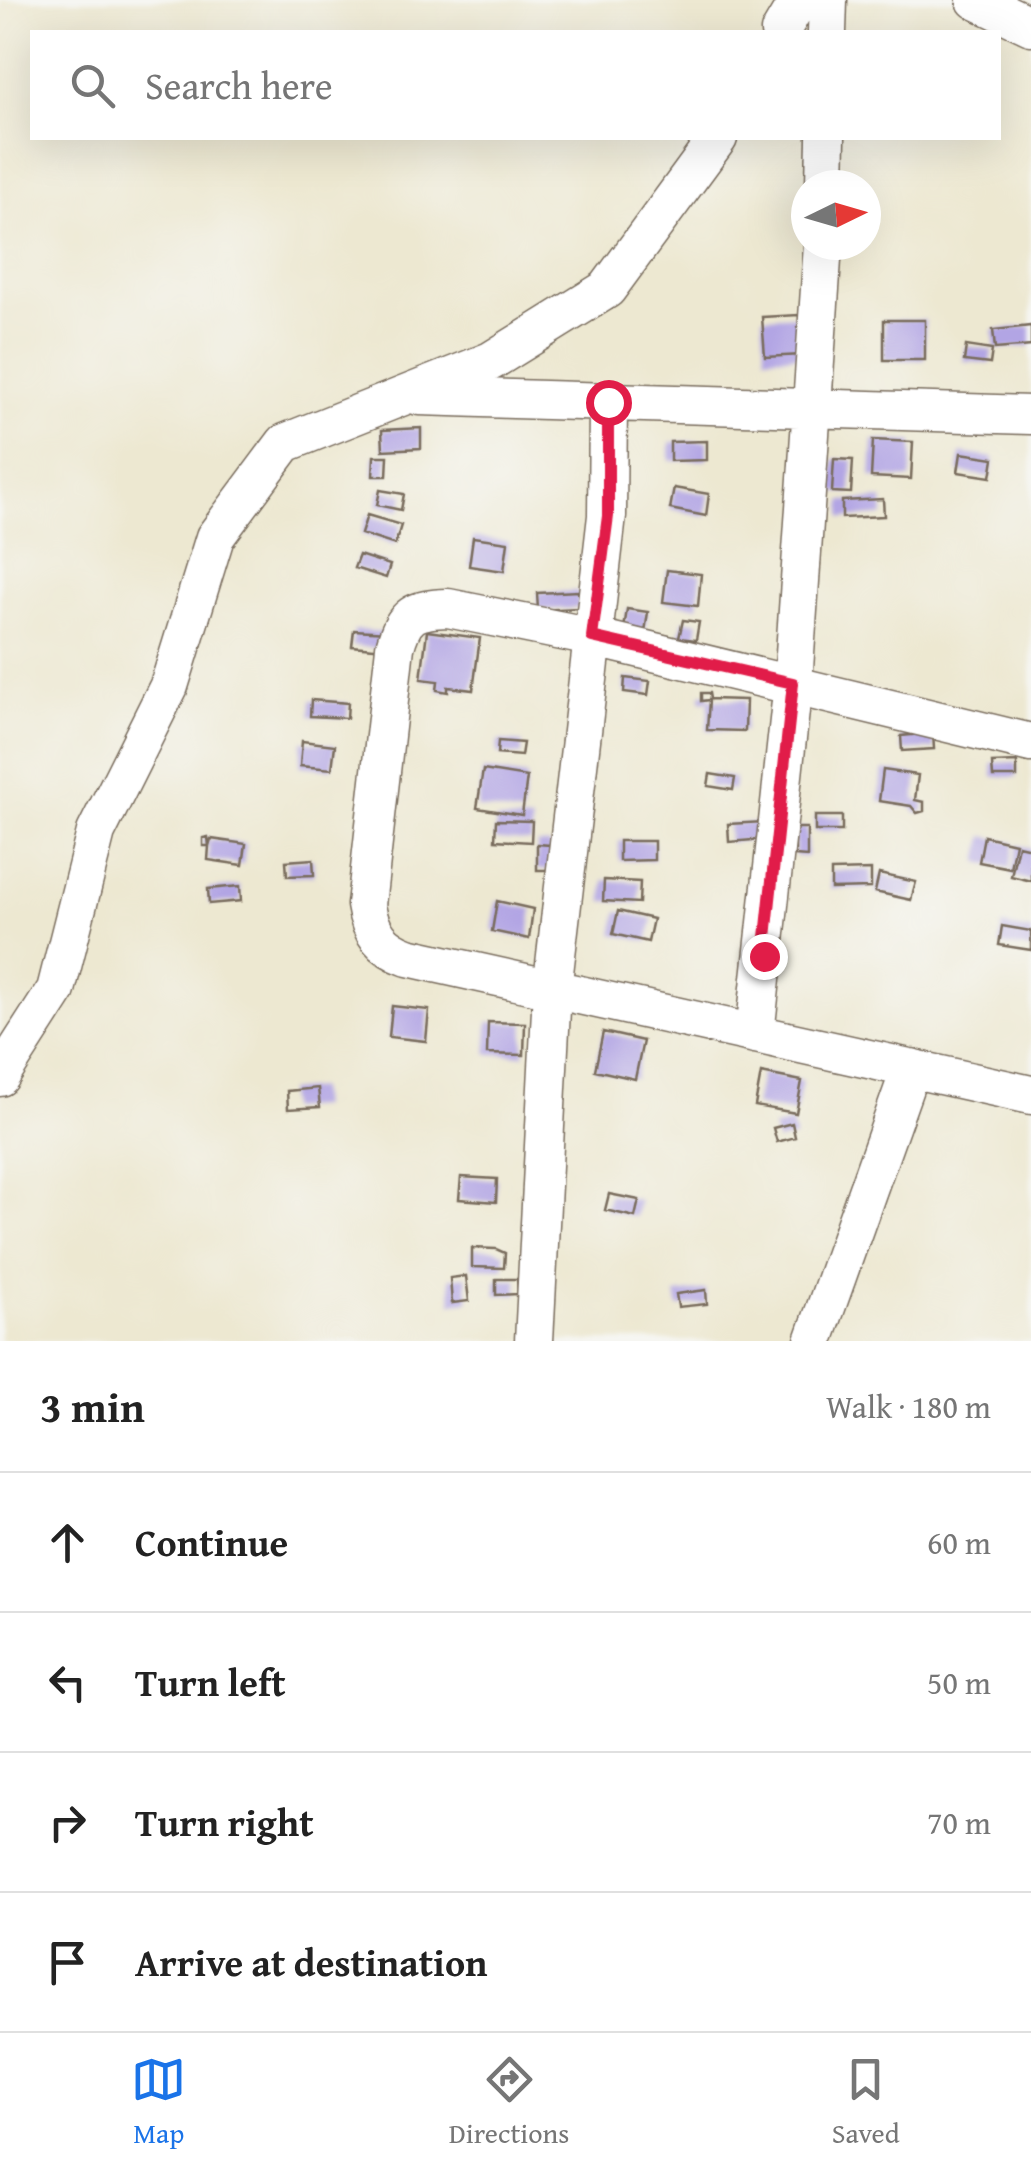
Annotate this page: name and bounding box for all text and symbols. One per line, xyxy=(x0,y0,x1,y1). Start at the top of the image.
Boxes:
search box xyxy=(30,30,1001,140)
text: Search here xyxy=(145,57,333,113)
icon: search xyxy=(65,58,120,113)
north arrow xyxy=(791,170,881,260)
route start xyxy=(586,380,632,426)
route end xyxy=(742,934,788,980)
text: 3 min xyxy=(40,1376,145,1437)
text: Walk · 180 m xyxy=(826,1383,991,1430)
text: Continue xyxy=(135,1514,288,1570)
icon: ahead xyxy=(40,1515,95,1570)
text: 60 m xyxy=(927,1519,991,1566)
text: Turn left xyxy=(135,1654,286,1710)
icon: left xyxy=(40,1655,95,1710)
text: 50 m xyxy=(927,1659,991,1706)
text: Turn right xyxy=(135,1794,314,1850)
icon: right xyxy=(40,1795,95,1850)
text: 70 m xyxy=(927,1799,991,1846)
text: Arrive at destination xyxy=(135,1934,488,1990)
icon: arrive xyxy=(40,1935,95,1990)
tab: Map xyxy=(131,2052,186,2153)
tab: Directions xyxy=(449,2052,569,2153)
tab: Saved xyxy=(832,2052,900,2153)

